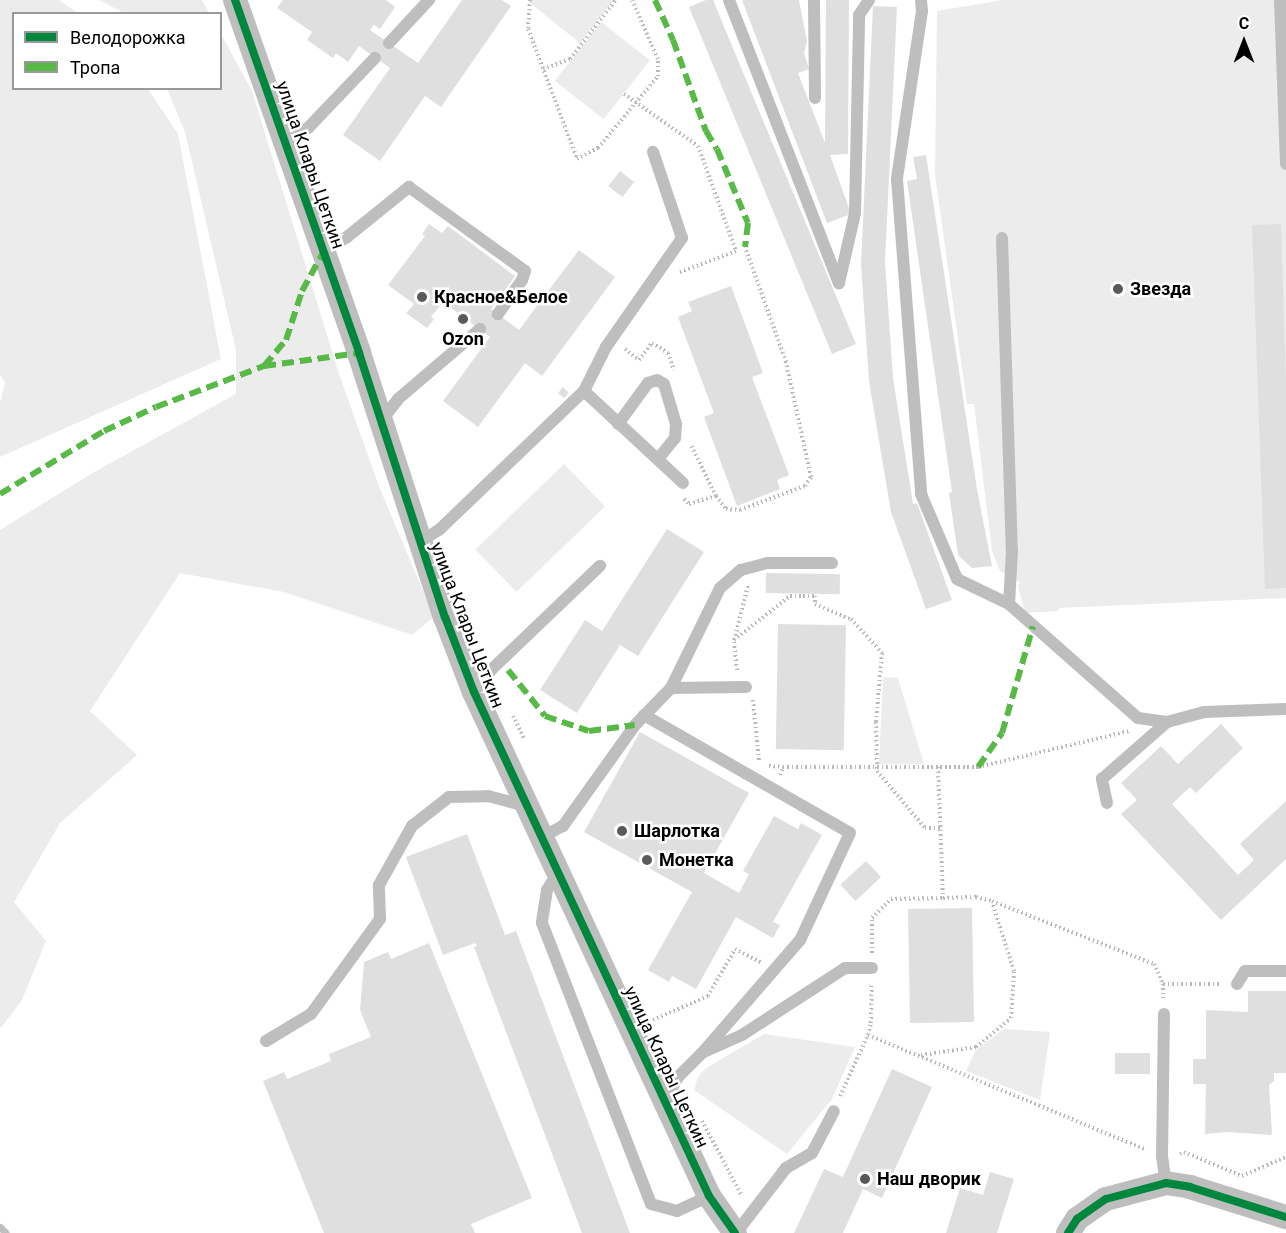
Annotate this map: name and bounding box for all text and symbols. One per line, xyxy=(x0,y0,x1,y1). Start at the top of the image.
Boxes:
legend xyxy=(12,12,222,90)
north arrow xyxy=(1214,12,1274,72)
text: С xyxy=(1239,14,1249,33)
text: Велодорожка xyxy=(70,27,185,48)
text: Тропа xyxy=(70,57,120,78)
street label: улица Клары Цеткин xyxy=(271,78,349,252)
place label: Звезда xyxy=(1130,278,1191,300)
marker: Звезда xyxy=(1111,282,1125,296)
place label: Красное&Белое xyxy=(434,286,568,308)
marker: Красное&Белое xyxy=(415,290,429,304)
marker: Ozon xyxy=(456,312,470,326)
place label: Ozon xyxy=(442,328,484,350)
street label: улица Клары Цеткин xyxy=(425,539,509,711)
place label: Шарлотка xyxy=(634,820,720,842)
marker: Шарлотка xyxy=(615,824,629,838)
place label: Монетка xyxy=(659,849,734,871)
marker: Монетка xyxy=(640,853,654,867)
street label: улица Клары Цеткин xyxy=(619,983,713,1151)
place label: Наш дворик xyxy=(877,1168,981,1190)
marker: Наш дворик xyxy=(858,1172,872,1186)

